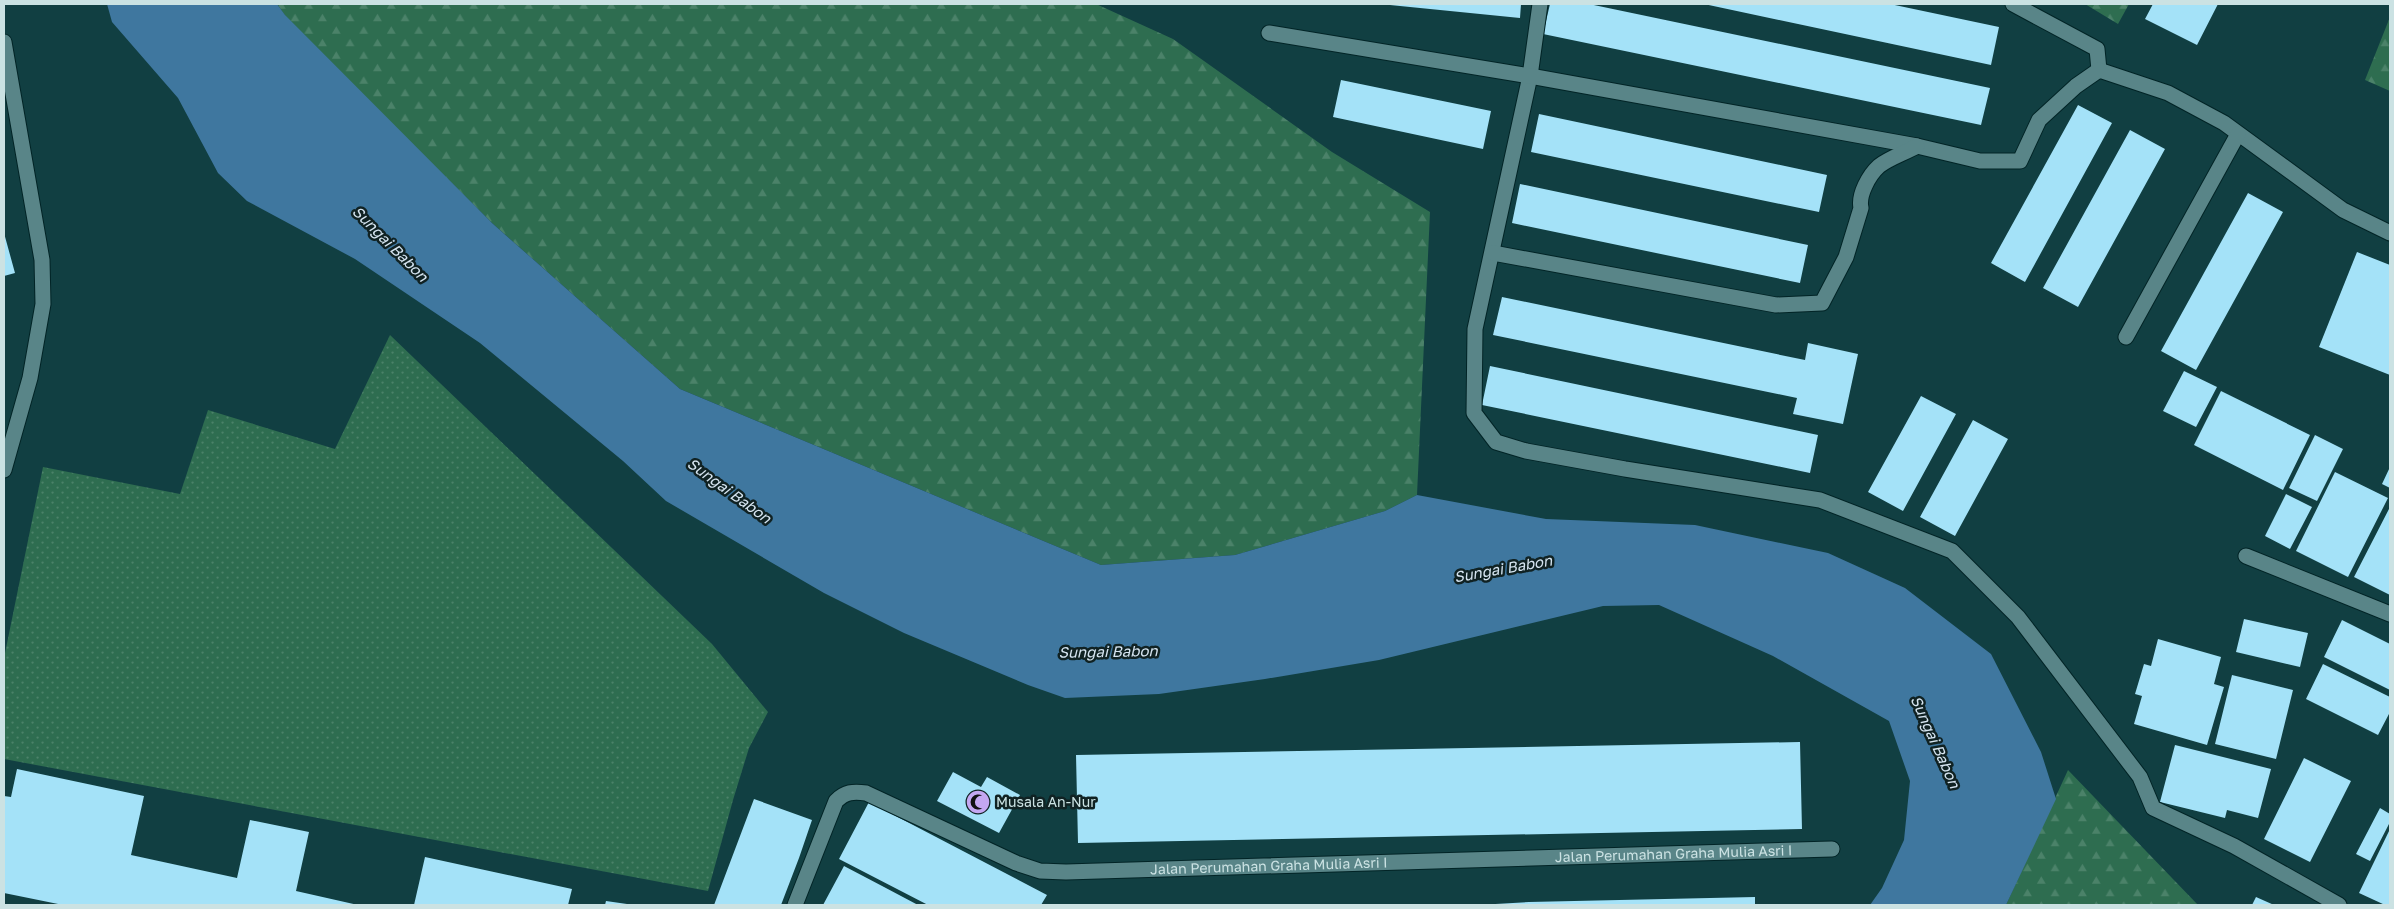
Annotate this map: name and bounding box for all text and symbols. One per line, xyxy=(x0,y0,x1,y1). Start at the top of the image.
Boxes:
water label: Sungai Babon xyxy=(349,202,433,286)
water label: Sungai Babon xyxy=(684,454,776,528)
water label: Sungai Babon xyxy=(1452,550,1554,586)
water label: Sungai Babon xyxy=(1058,641,1159,662)
water label: Sungai Babon xyxy=(1907,693,1965,792)
mosque icon: Musala An-Nur xyxy=(965,789,991,815)
place label: Musala An-Nur xyxy=(996,793,1096,810)
street label: Jalan Perumahan Graha Mulia Asri I xyxy=(1555,841,1793,865)
street label: Jalan Perumahan Graha Mulia Asri I xyxy=(1150,853,1388,877)

